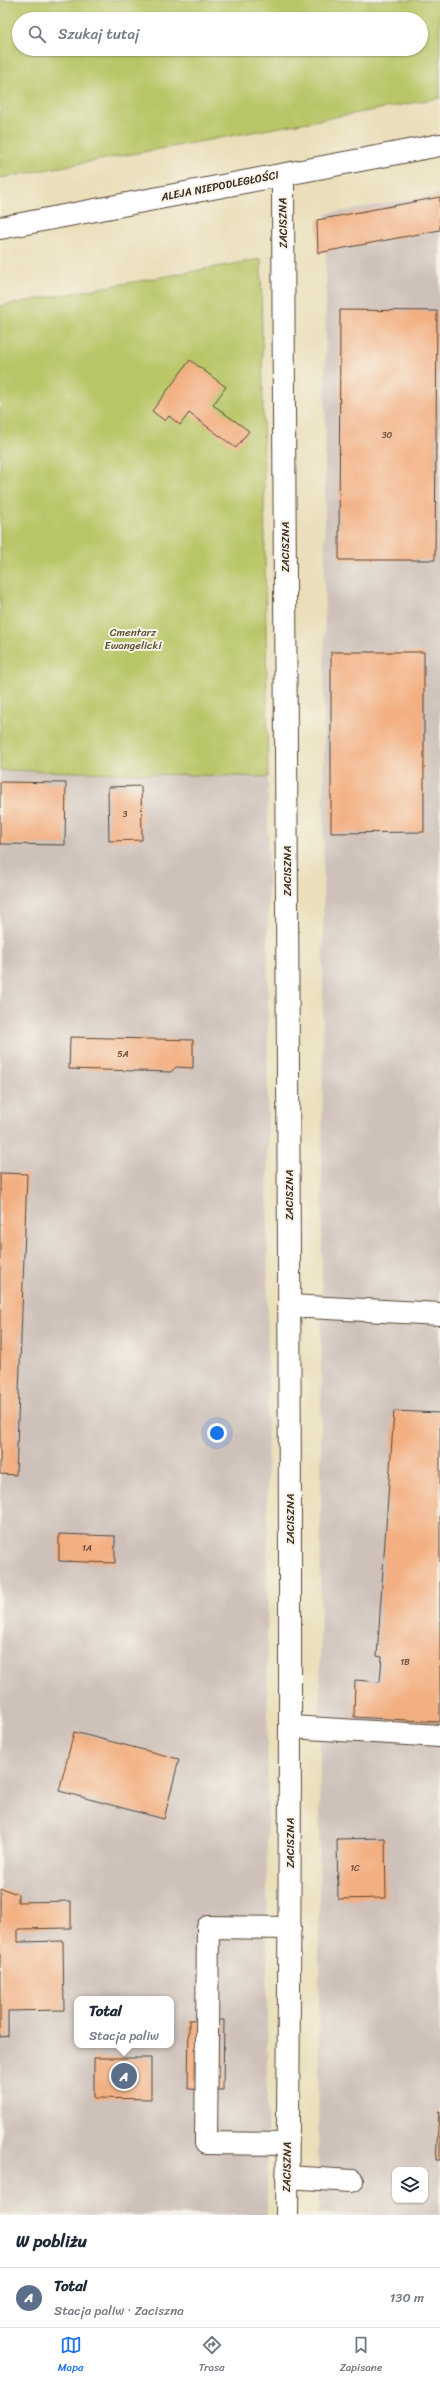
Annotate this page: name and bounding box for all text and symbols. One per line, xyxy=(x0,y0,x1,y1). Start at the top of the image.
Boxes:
search box xyxy=(12,12,428,56)
text: Szukaj tutaj xyxy=(58,21,139,47)
icon: search xyxy=(26,23,48,45)
street label: ALEJA NIEPODLEGŁOŚCI xyxy=(159,165,281,207)
street label: ZACISZNA xyxy=(273,198,293,248)
house number: 30 xyxy=(382,427,393,443)
street label: ZACISZNA xyxy=(276,522,295,572)
park label: Cmentarz Ewangelicki xyxy=(105,623,162,655)
house number: 3 xyxy=(123,806,128,822)
street label: ZACISZNA xyxy=(278,846,297,896)
house number: 5A xyxy=(117,1046,129,1062)
street label: ZACISZNA xyxy=(280,1170,299,1220)
your location xyxy=(207,1423,227,1443)
street label: ZACISZNA xyxy=(281,1494,300,1544)
house number: 1A xyxy=(82,1540,92,1556)
house number: 1B xyxy=(400,1654,410,1670)
street label: ZACISZNA xyxy=(281,1818,300,1868)
house number: 1C xyxy=(350,1860,360,1876)
popup xyxy=(74,1996,174,2048)
text: Total xyxy=(89,1998,122,2024)
text: Stacja paliw xyxy=(89,2024,159,2047)
pin: A xyxy=(111,2061,137,2091)
street label: ZACISZNA xyxy=(277,2142,297,2192)
map controls xyxy=(392,2167,428,2203)
button: layers xyxy=(392,2167,428,2203)
text: W pobliżu xyxy=(16,2226,87,2256)
text: Total xyxy=(54,2273,87,2299)
text: A xyxy=(25,2286,33,2309)
text: 130 m xyxy=(390,2286,424,2309)
text: Stacja paliw · Zaciszna xyxy=(54,2299,184,2322)
tab: Mapa xyxy=(58,2334,83,2377)
tab: Trasa xyxy=(199,2334,225,2377)
tab: Zapisane xyxy=(340,2334,382,2377)

